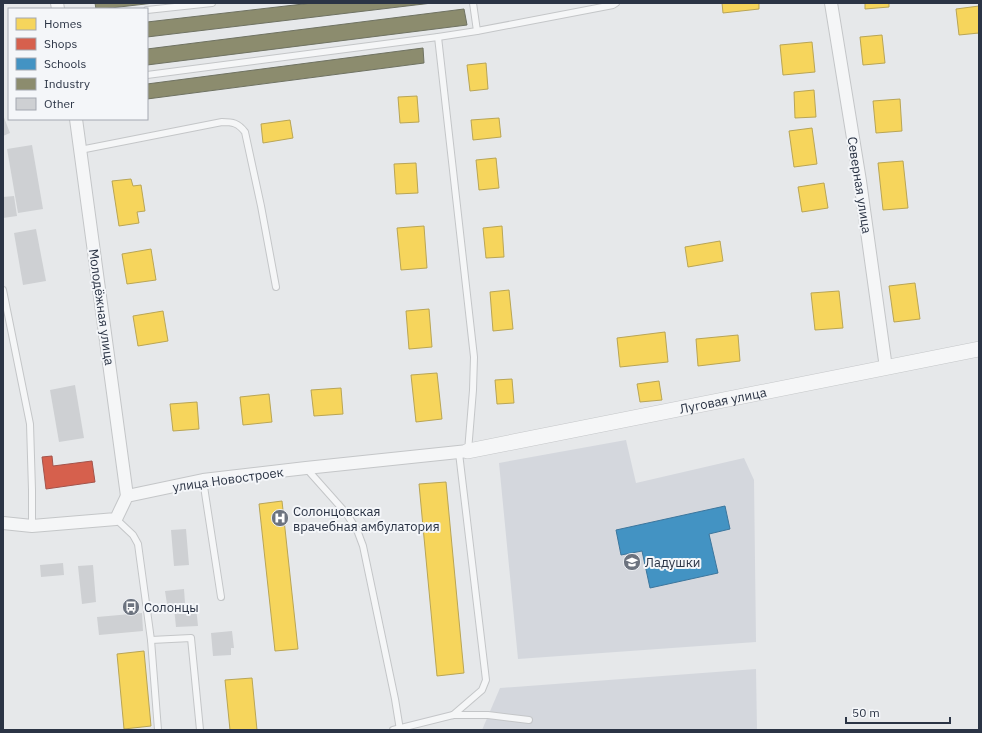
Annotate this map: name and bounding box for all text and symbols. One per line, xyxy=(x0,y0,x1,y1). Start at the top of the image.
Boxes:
legend xyxy=(8,8,148,120)
text: Homes xyxy=(44,16,82,31)
text: Shops xyxy=(44,36,77,51)
text: Schools xyxy=(44,56,87,71)
text: Industry xyxy=(44,76,90,91)
text: Other xyxy=(44,96,75,111)
street label: Северная улица xyxy=(843,135,876,235)
street label: Молодёжная улица xyxy=(85,248,118,367)
street label: Луговая улица xyxy=(678,384,768,418)
street label: улица Новостроек xyxy=(171,463,285,496)
place label: Солонцовская врачебная амбулатория xyxy=(293,503,440,535)
hospital icon: Солонцовская врачебная амбулатория xyxy=(270,508,290,528)
school or university icon: Ладушки xyxy=(622,552,642,572)
place label: Ладушки xyxy=(645,554,700,571)
bus stop icon: Солонцы xyxy=(121,597,141,617)
place label: Солонцы xyxy=(144,599,199,616)
scale bar xyxy=(846,699,950,725)
text: 50 m xyxy=(852,705,880,720)

